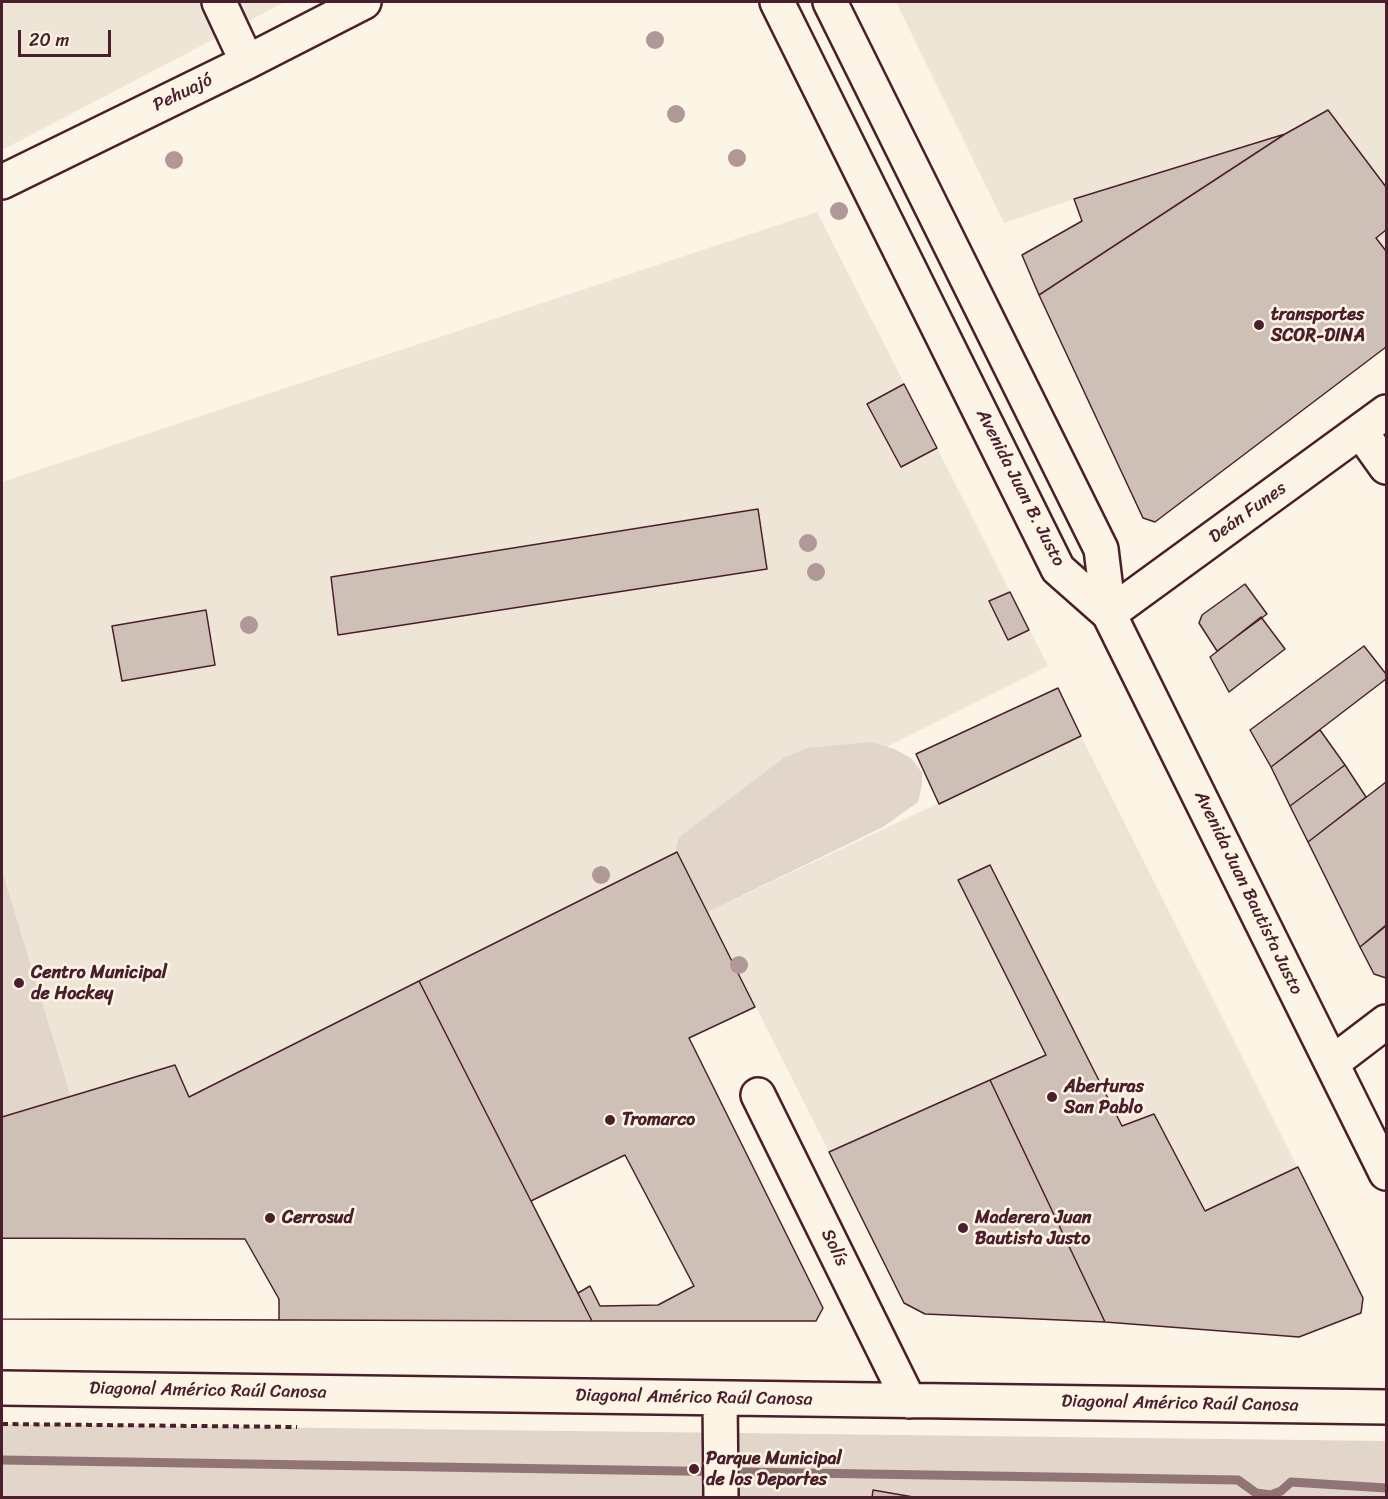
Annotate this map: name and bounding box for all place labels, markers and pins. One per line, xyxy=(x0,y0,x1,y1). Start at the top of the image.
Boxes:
place label: transportes SCOR-DINA xyxy=(1271,304,1365,346)
marker: transportes SCOR-DINA xyxy=(1252,318,1266,332)
place label: Centro Municipal de Hockey xyxy=(31,962,167,1004)
marker: Centro Municipal de Hockey xyxy=(12,976,26,990)
place label: Aberturas San Pablo xyxy=(1064,1076,1144,1118)
marker: Aberturas San Pablo xyxy=(1045,1090,1059,1104)
place label: Tromarco xyxy=(622,1109,695,1131)
marker: Tromarco xyxy=(603,1113,617,1127)
place label: Cerrosud xyxy=(282,1207,353,1229)
place label: Maderera Juan Bautista Justo xyxy=(975,1207,1091,1250)
marker: Cerrosud xyxy=(263,1211,277,1225)
marker: Maderera Juan Bautista Justo xyxy=(956,1221,970,1235)
place label: Parque Municipal de los Deportes xyxy=(706,1448,842,1490)
marker: Parque Municipal de los Deportes xyxy=(687,1462,701,1476)

